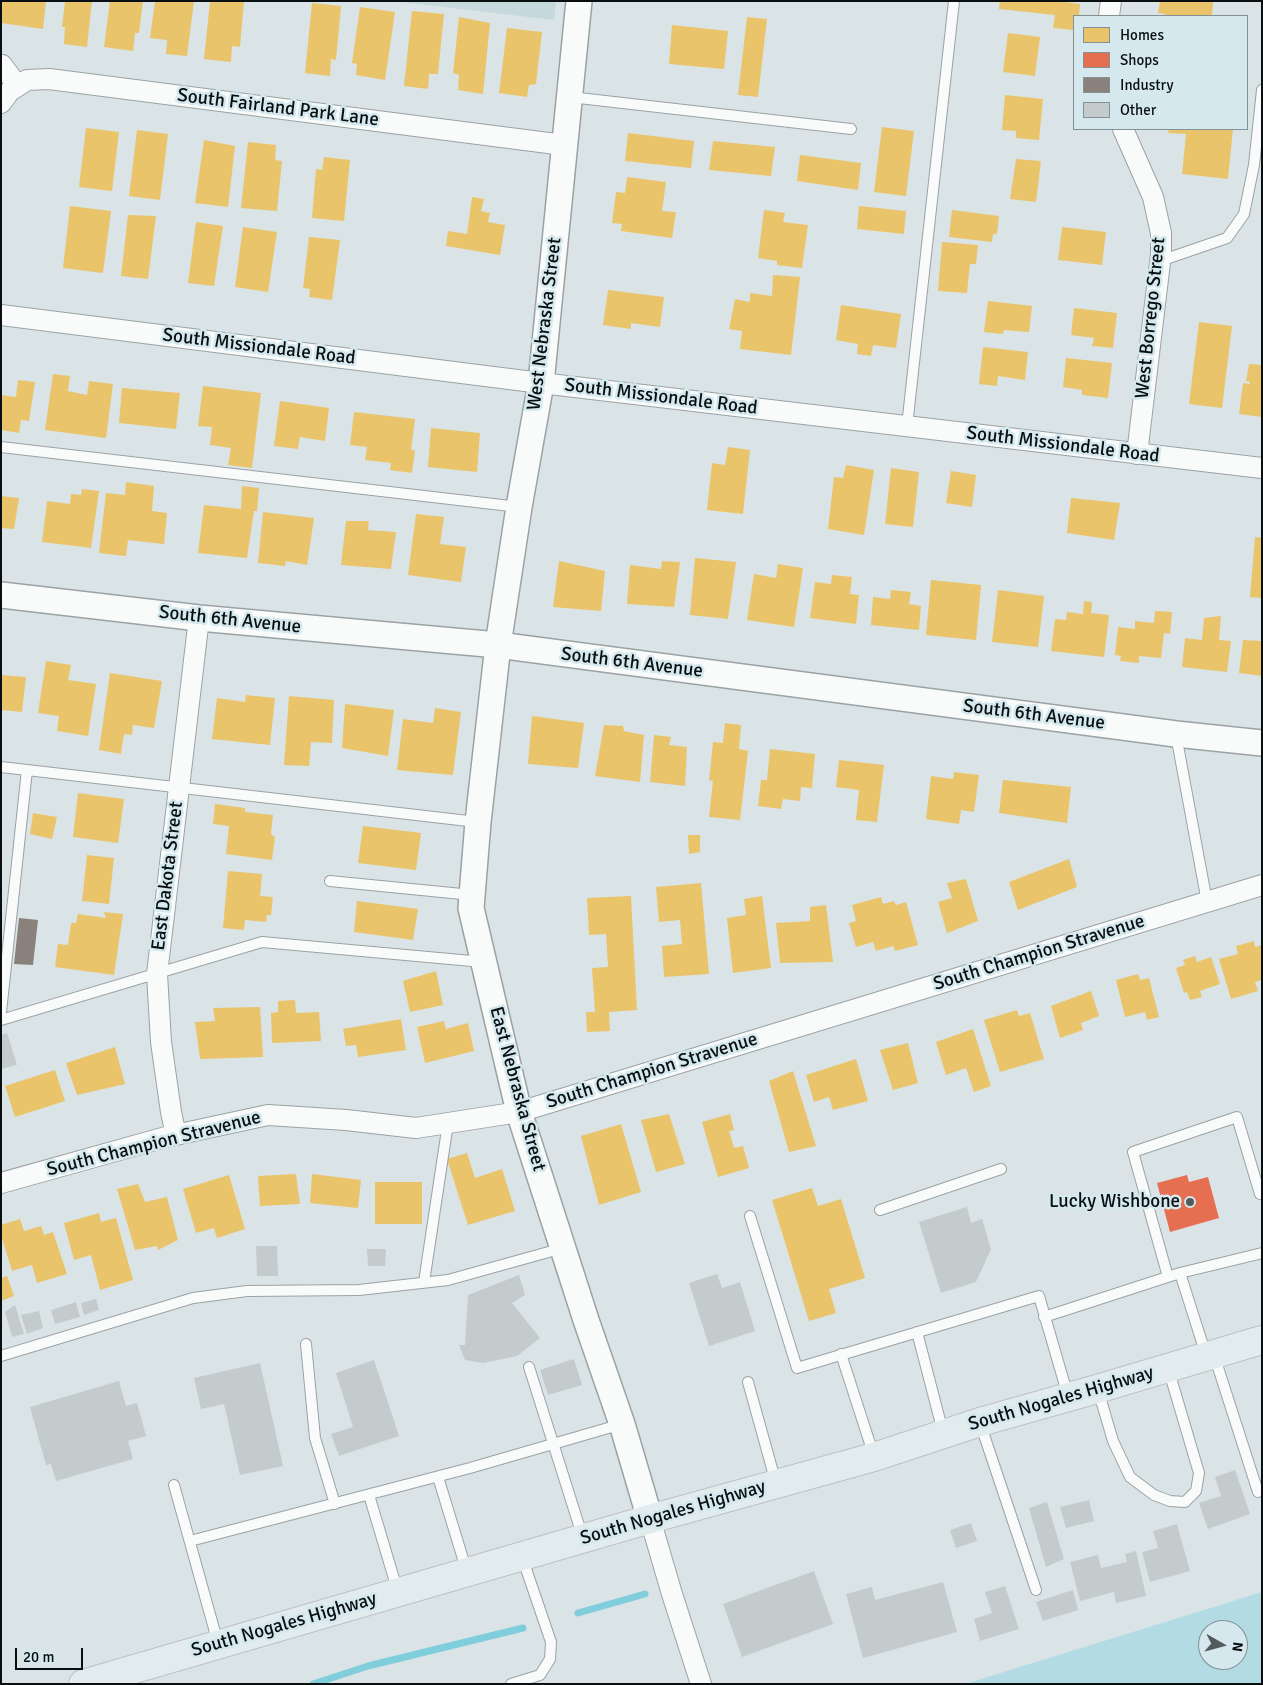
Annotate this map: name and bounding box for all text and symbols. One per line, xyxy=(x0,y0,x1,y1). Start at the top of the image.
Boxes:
legend xyxy=(1073,15,1248,130)
text: Homes xyxy=(1120,26,1164,44)
text: Shops xyxy=(1120,51,1159,69)
text: Industry xyxy=(1120,76,1173,94)
street label: South Fairland Park Lane xyxy=(176,84,380,132)
text: Other xyxy=(1120,101,1156,119)
street label: West Nebraska Street xyxy=(523,236,567,412)
street label: West Borrego Street xyxy=(1131,236,1171,400)
street label: South Missiondale Road xyxy=(161,324,357,370)
street label: South Missiondale Road xyxy=(563,374,759,420)
street label: South Missiondale Road xyxy=(965,422,1161,468)
street label: South 6th Avenue xyxy=(158,601,302,639)
street label: South 6th Avenue xyxy=(560,643,704,683)
street label: South 6th Avenue xyxy=(962,695,1106,735)
street label: East Dakota Street xyxy=(148,800,188,952)
street label: South Champion Stravenue xyxy=(931,910,1147,996)
street label: East Nebraska Street xyxy=(484,1004,550,1174)
street label: South Champion Stravenue xyxy=(544,1028,760,1114)
street label: South Champion Stravenue xyxy=(45,1106,263,1182)
place label: Lucky Wishbone xyxy=(1049,1191,1180,1213)
marker: Lucky Wishbone xyxy=(1184,1196,1196,1208)
street label: South Nogales Highway xyxy=(966,1362,1156,1436)
street label: South Nogales Highway xyxy=(578,1476,768,1550)
street label: South Nogales Highway xyxy=(189,1588,379,1662)
north arrow xyxy=(1198,1620,1248,1670)
scale bar xyxy=(18,1638,85,1670)
text: N xyxy=(1228,1641,1246,1653)
text: 20 m xyxy=(23,1648,54,1666)

